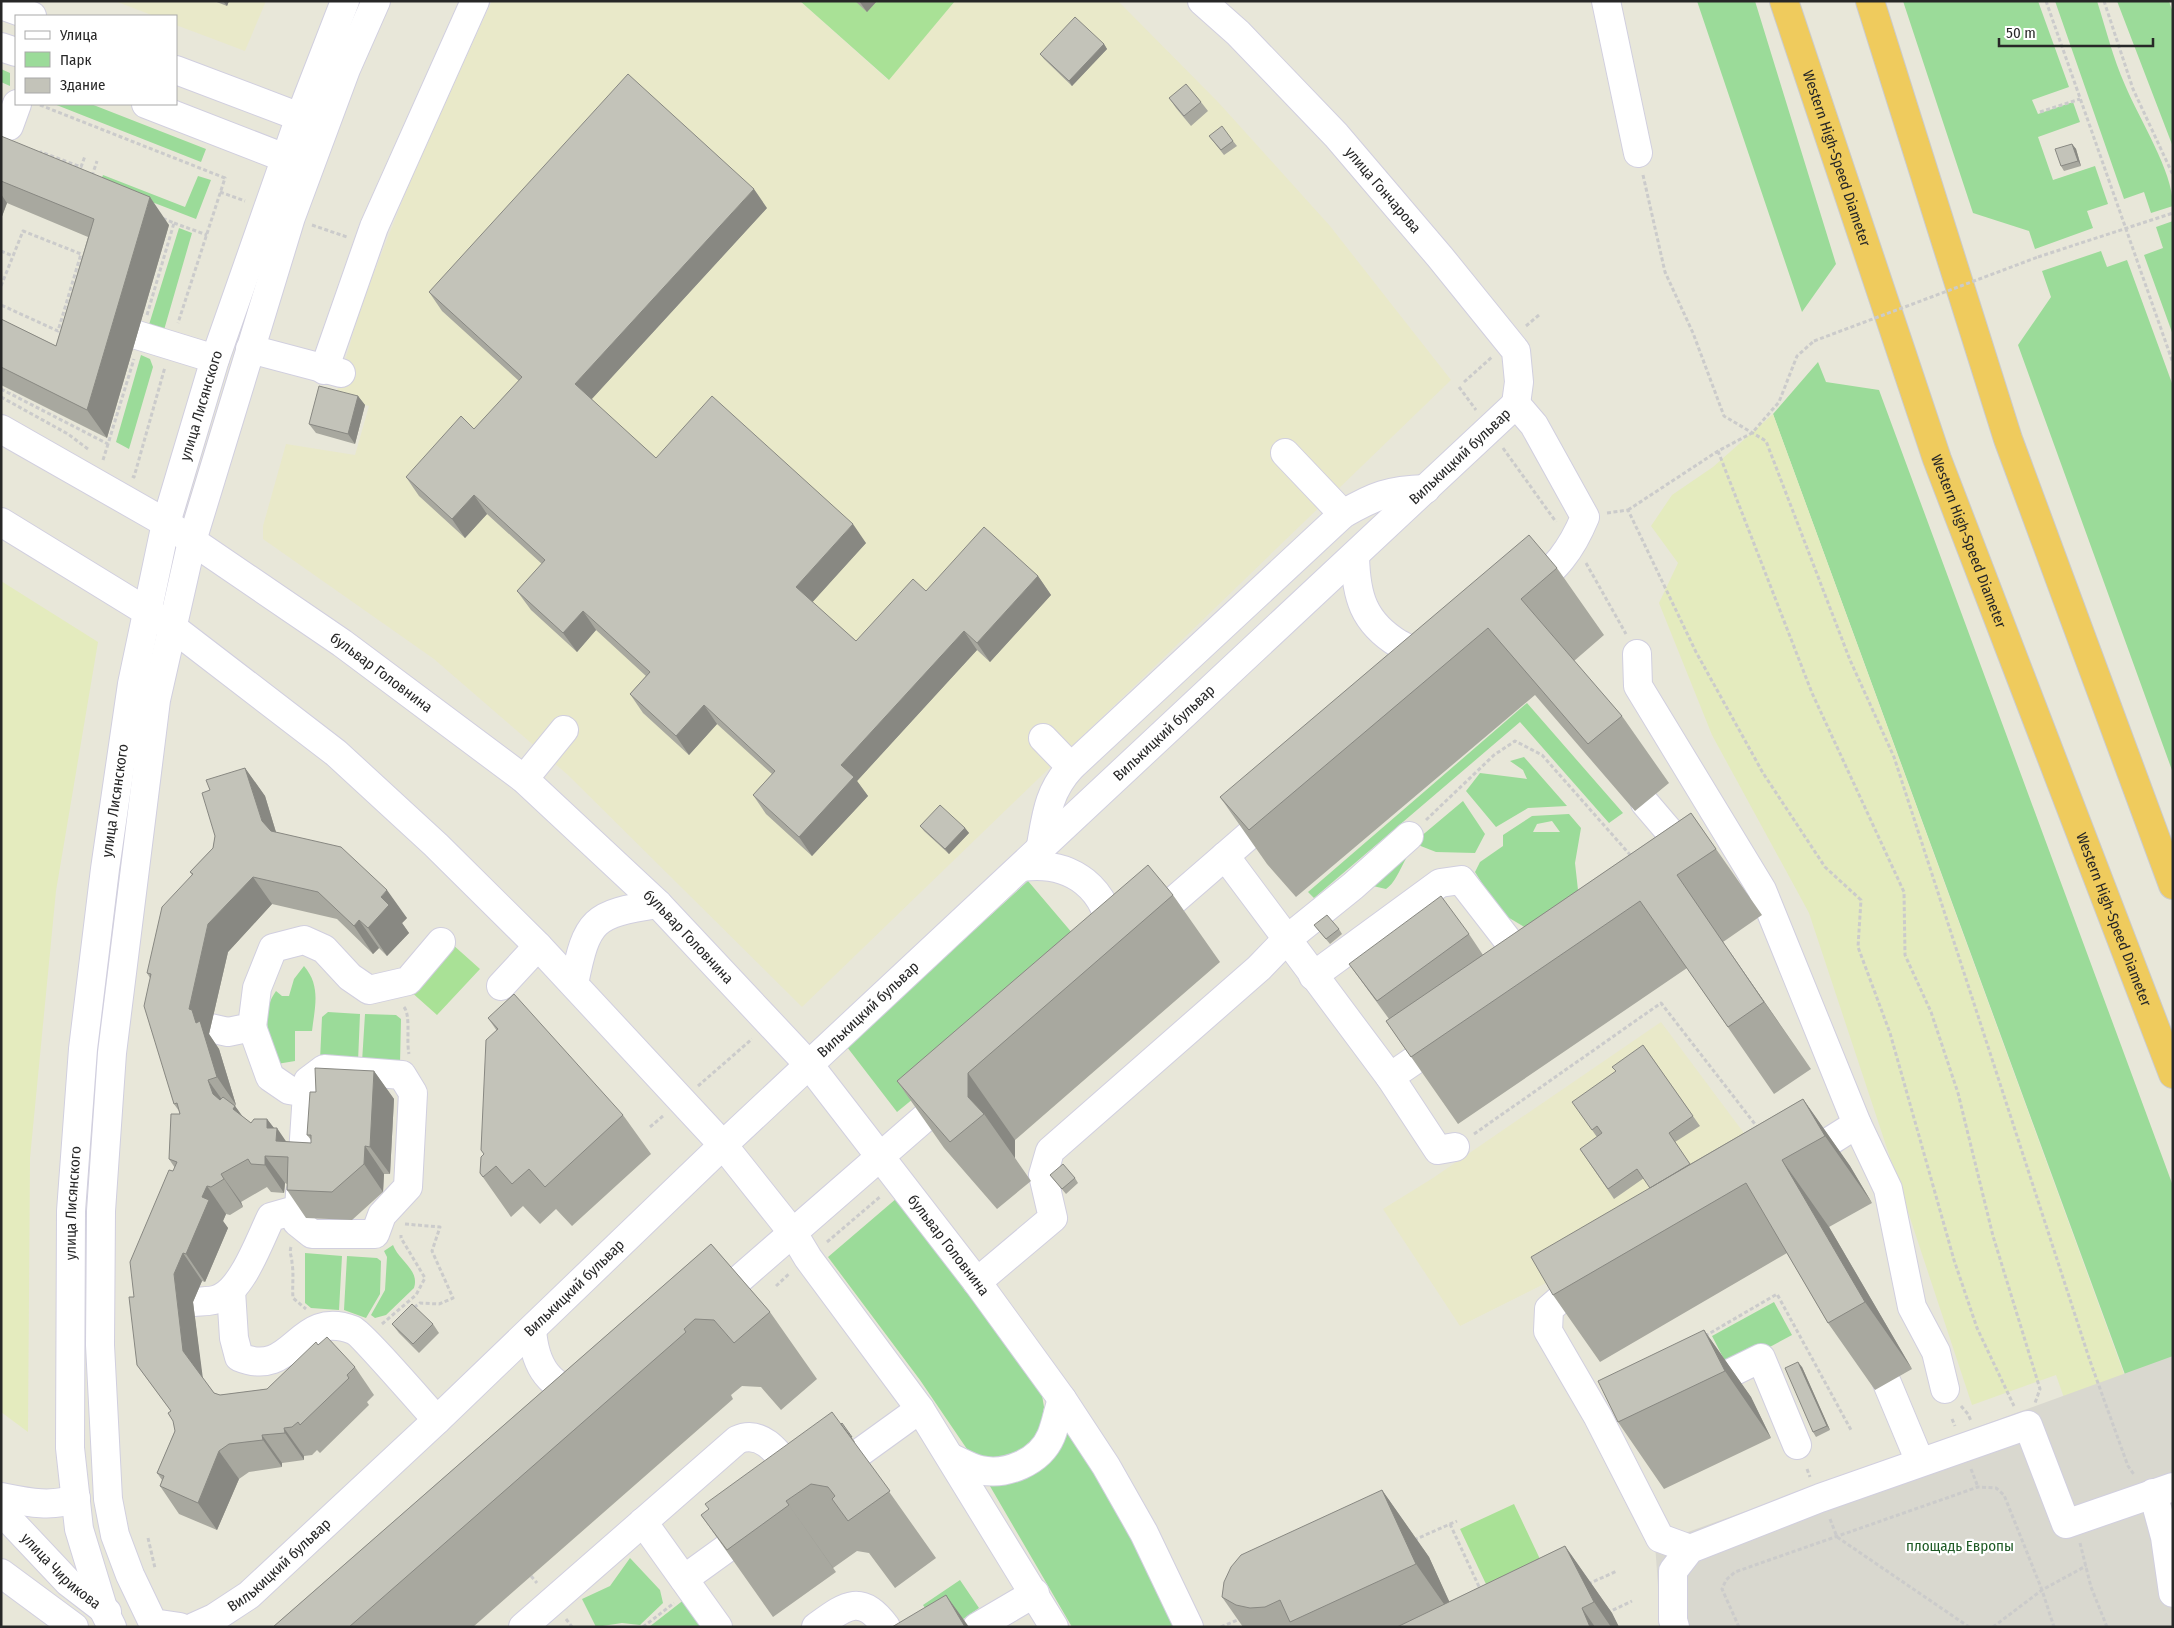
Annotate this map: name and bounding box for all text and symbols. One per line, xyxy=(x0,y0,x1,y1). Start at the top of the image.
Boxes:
legend xyxy=(15,15,178,105)
scale bar xyxy=(1999,15,2153,47)
text: 50 m xyxy=(2006,24,2036,42)
text: Улица xyxy=(59,26,98,44)
text: Парк xyxy=(60,51,91,69)
street label: Western High-Speed Diameter xyxy=(1799,68,1875,250)
text: Здание xyxy=(60,76,106,94)
street label: улица Гончарова xyxy=(1341,143,1425,237)
street label: улица Лисянского xyxy=(176,348,226,463)
street label: Вилькицкий бульвар xyxy=(1405,405,1514,508)
street label: Western High-Speed Diameter xyxy=(1927,452,2010,631)
street label: бульвар Головнина xyxy=(327,629,436,716)
street label: Вилькицкий бульвар xyxy=(1109,681,1219,785)
street label: улица Лисянского xyxy=(98,743,132,859)
street label: Western High-Speed Diameter xyxy=(2072,830,2155,1009)
street label: бульвар Головнина xyxy=(640,886,737,988)
street label: Вилькицкий бульвар xyxy=(814,958,923,1061)
street label: улица Лисянского xyxy=(62,1145,85,1260)
street label: бульвар Головнина xyxy=(904,1191,993,1299)
street label: Вилькицкий бульвар xyxy=(520,1236,628,1340)
street label: Вилькицкий бульвар xyxy=(224,1515,334,1616)
street label: улица Чирикова xyxy=(17,1529,104,1613)
park label: площадь Европы xyxy=(1906,1537,2014,1555)

